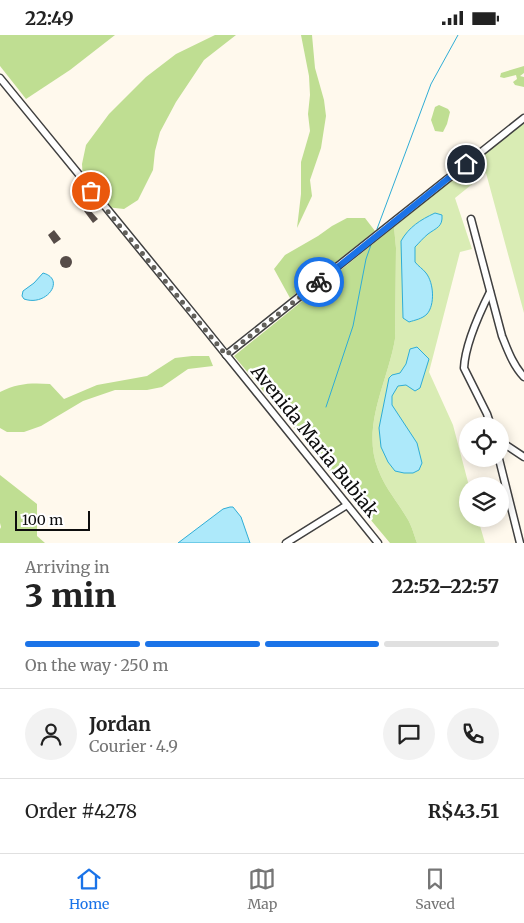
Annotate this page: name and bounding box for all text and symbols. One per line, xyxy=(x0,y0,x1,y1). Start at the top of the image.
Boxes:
text: 22:49 xyxy=(25,6,74,30)
pin xyxy=(445,143,487,185)
icon: home xyxy=(452,150,480,178)
pin xyxy=(70,170,112,212)
icon: bag xyxy=(77,177,105,205)
courier xyxy=(294,257,344,307)
icon: bike xyxy=(305,268,333,296)
street label: Avenida Maria Bubiak xyxy=(246,359,384,522)
map controls xyxy=(459,417,509,527)
button: locate xyxy=(459,417,509,467)
button: layers xyxy=(459,477,509,527)
scale bar xyxy=(15,508,90,531)
text: 100 m xyxy=(22,511,63,529)
text: Arriving in xyxy=(25,557,110,577)
text: 22:52–22:57 xyxy=(392,574,499,598)
text: 3 min xyxy=(25,576,116,616)
text: On the way · 250 m xyxy=(25,655,168,675)
button: person xyxy=(25,708,77,760)
button: chat xyxy=(383,708,435,760)
button: phone xyxy=(447,708,499,760)
text: Jordan xyxy=(89,712,151,736)
text: Courier · 4.9 xyxy=(89,736,178,756)
text: Order #4278 xyxy=(25,799,137,823)
text: R$43.51 xyxy=(428,799,499,823)
tab: Home xyxy=(69,865,109,913)
tab: Map xyxy=(247,865,277,913)
tab: Saved xyxy=(415,865,455,913)

